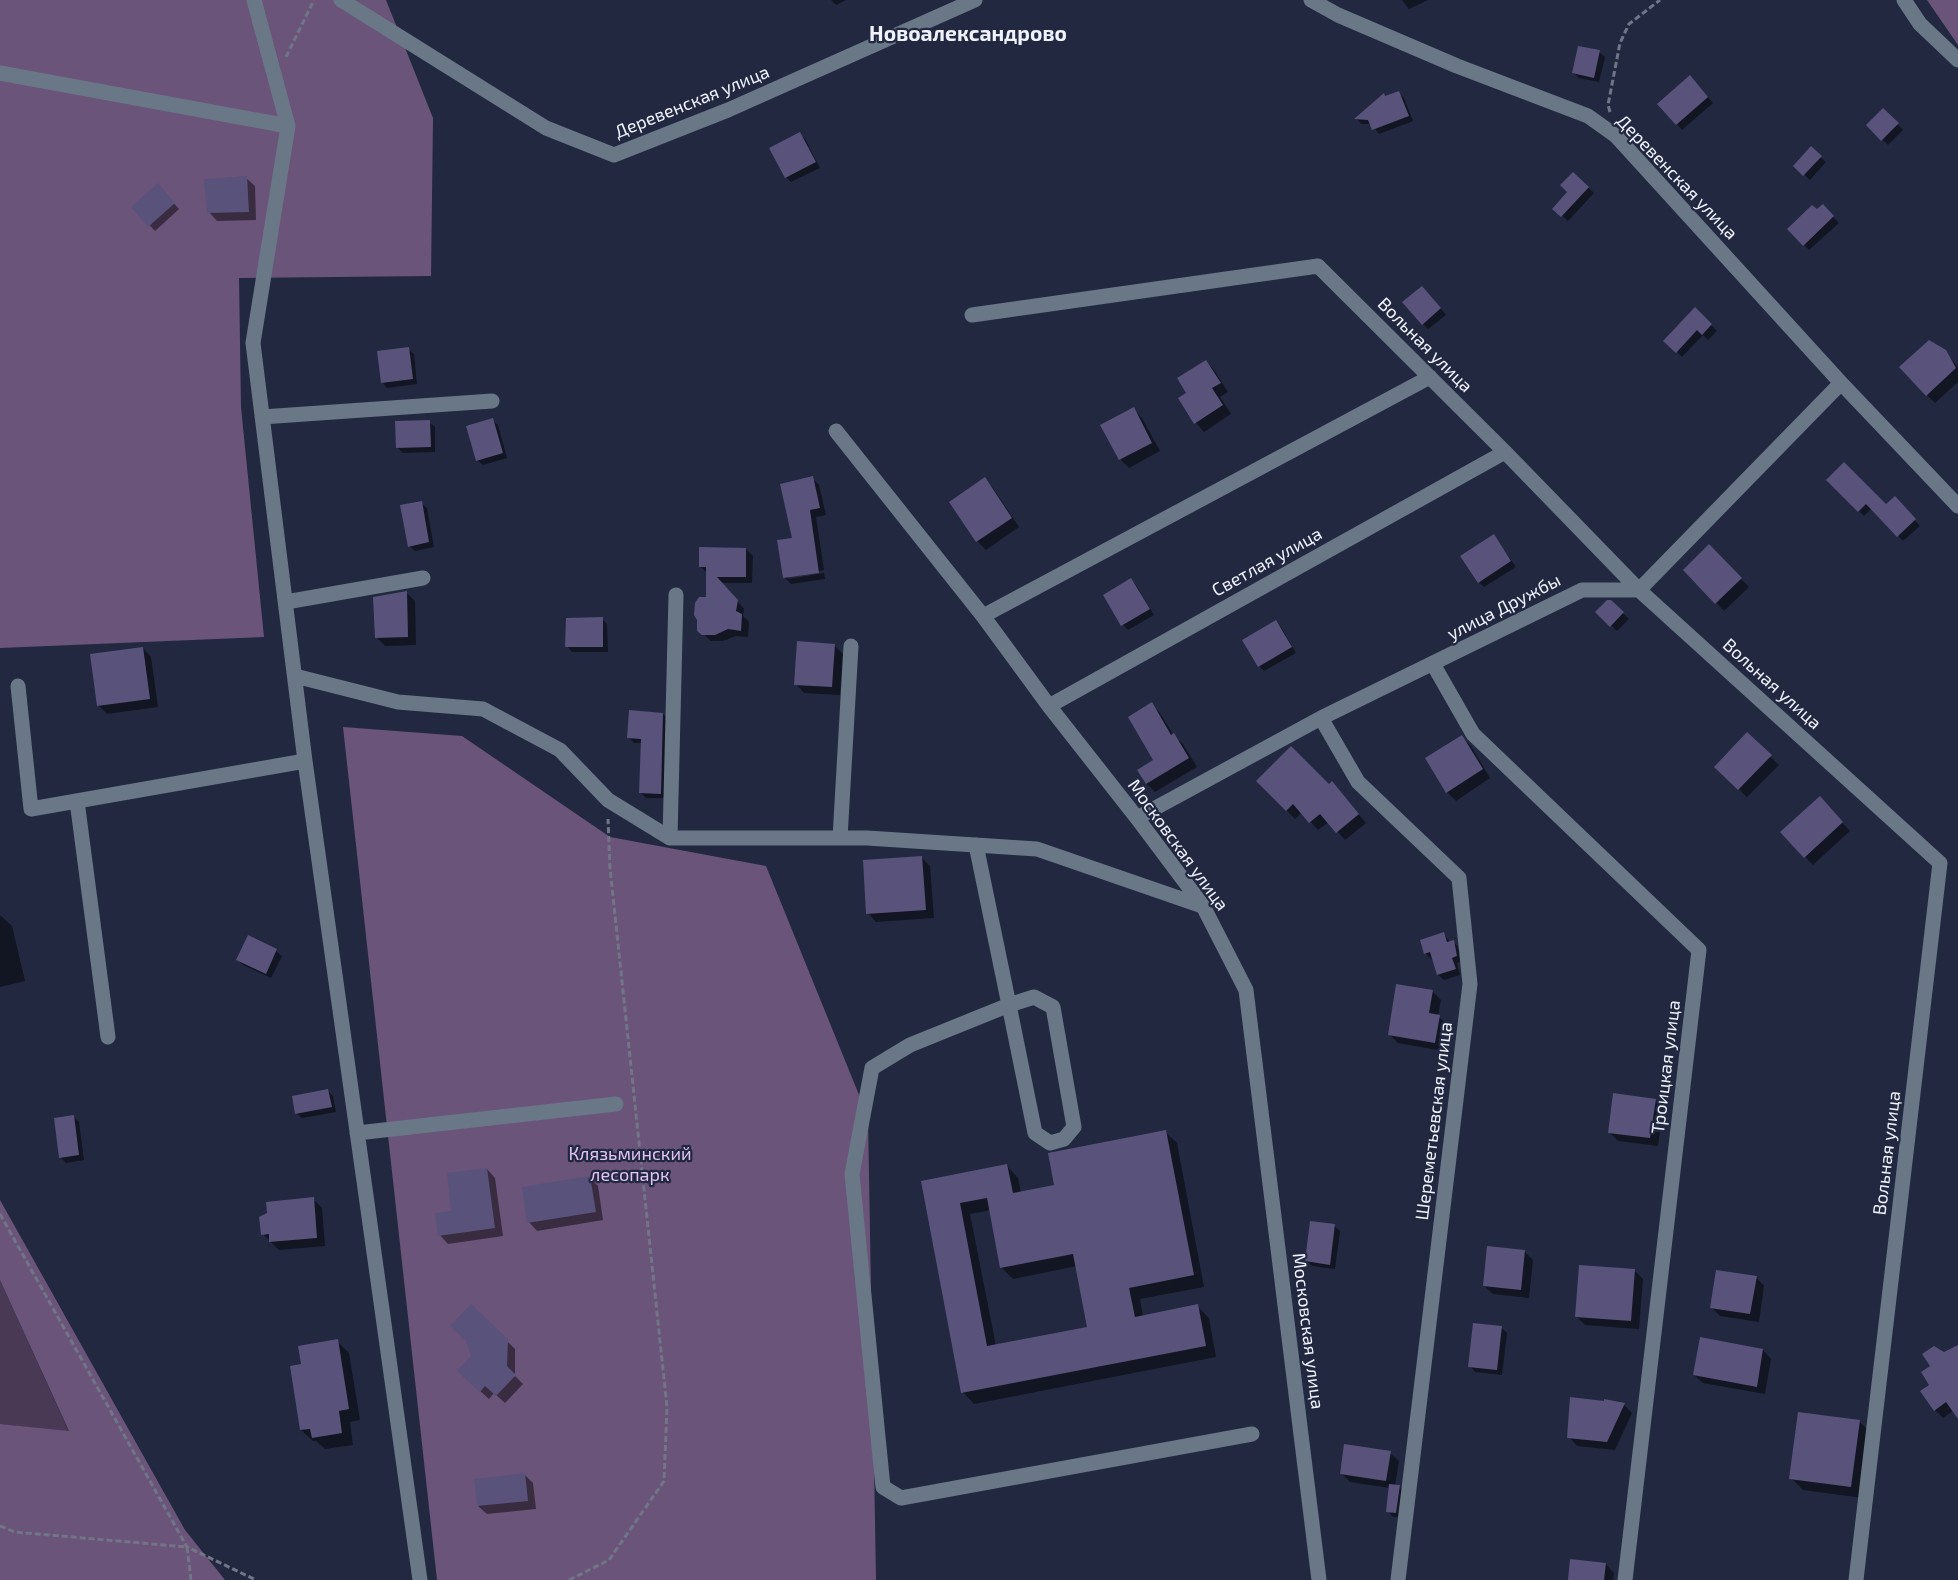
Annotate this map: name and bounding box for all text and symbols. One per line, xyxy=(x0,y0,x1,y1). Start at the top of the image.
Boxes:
district label: Новоалександрово xyxy=(869,21,1067,47)
street label: Деревенская улица xyxy=(611,61,773,143)
street label: Деревенская улица xyxy=(1612,110,1742,244)
street label: Вольная улица xyxy=(1373,293,1477,397)
street label: Светлая улица xyxy=(1208,523,1326,601)
street label: улица Дружбы xyxy=(1444,569,1564,645)
street label: Вольная улица xyxy=(1718,634,1826,734)
street label: Московская улица xyxy=(1123,775,1233,915)
street label: Троицкая улица xyxy=(1647,999,1685,1135)
street label: Шереметьевская улица xyxy=(1411,1021,1457,1221)
street label: Вольная улица xyxy=(1869,1090,1905,1216)
park label: Клязьминский лесопарк xyxy=(568,1143,692,1186)
street label: Московская улица xyxy=(1288,1252,1328,1410)

